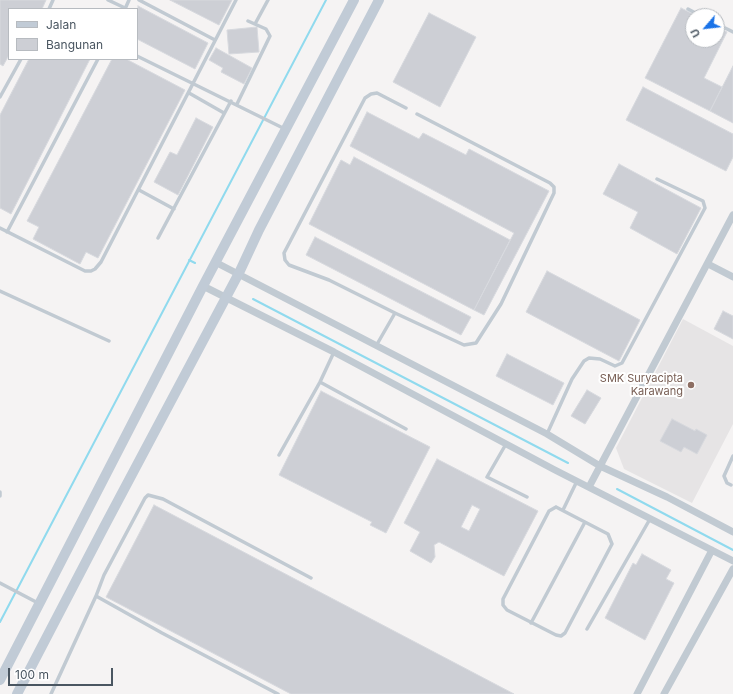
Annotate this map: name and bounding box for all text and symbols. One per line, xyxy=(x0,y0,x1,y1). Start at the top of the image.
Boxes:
legend xyxy=(8,8,138,60)
north arrow xyxy=(685,8,725,48)
text: Jalan xyxy=(46,17,76,32)
text: U xyxy=(687,26,703,40)
text: Bangunan xyxy=(46,37,103,52)
place label: SMK Suryacipta Karawang xyxy=(600,372,683,398)
marker: SMK Suryacipta Karawang xyxy=(686,380,696,390)
scale bar xyxy=(10,660,115,686)
text: 100 m xyxy=(15,667,49,682)

